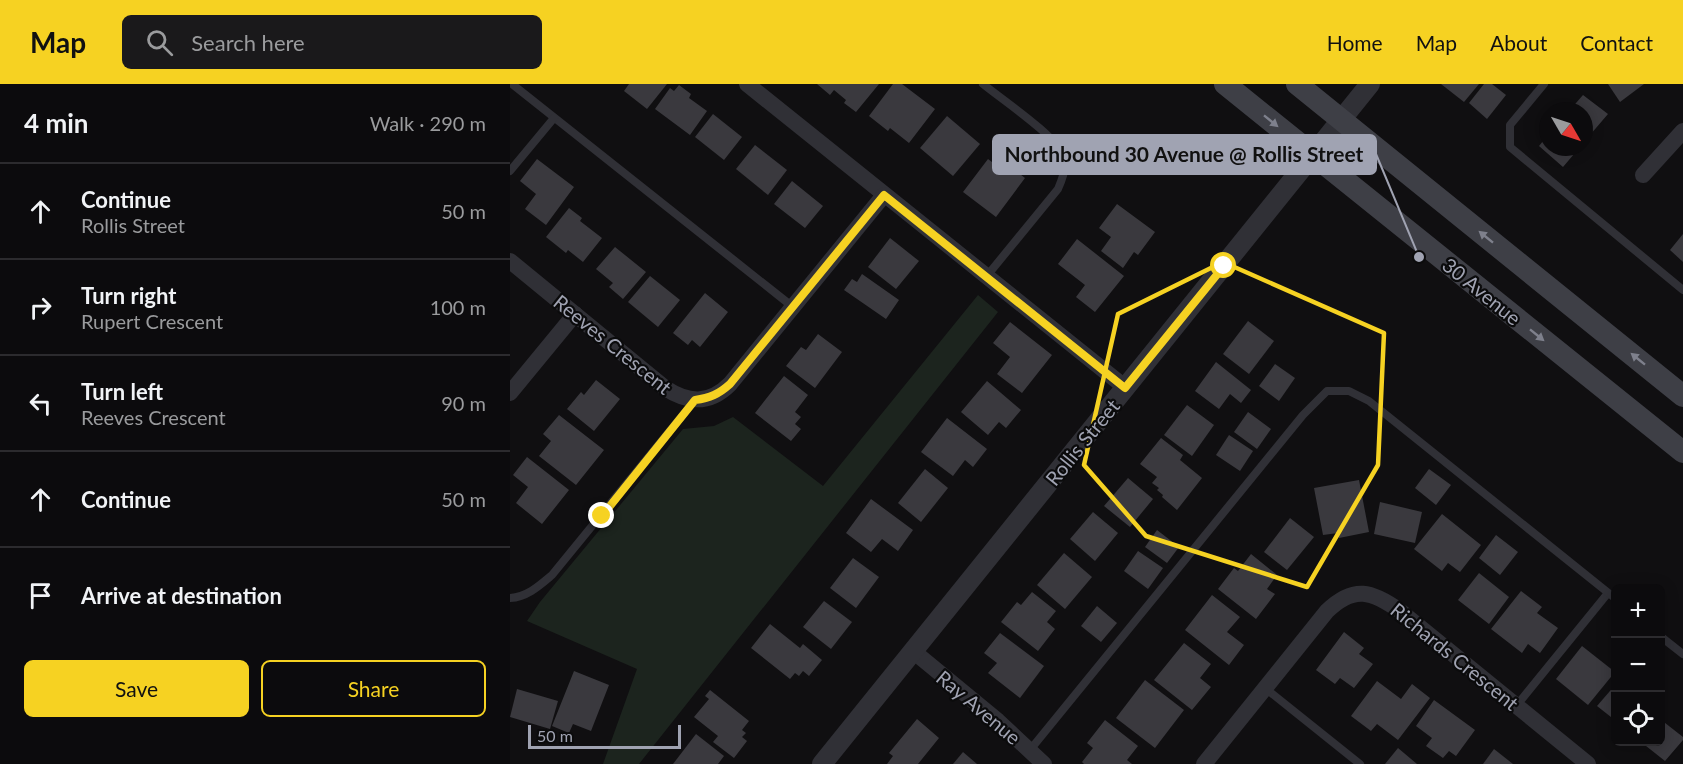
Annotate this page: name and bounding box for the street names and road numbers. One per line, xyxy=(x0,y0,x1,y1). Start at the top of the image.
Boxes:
street label: 30 Avenue xyxy=(1438,252,1526,330)
street label: Reeves Crescent xyxy=(549,289,677,399)
street label: Rollis Street xyxy=(1040,394,1124,490)
street label: Richards Crescent xyxy=(1386,597,1524,715)
street label: Ray Avenue xyxy=(932,665,1026,749)

